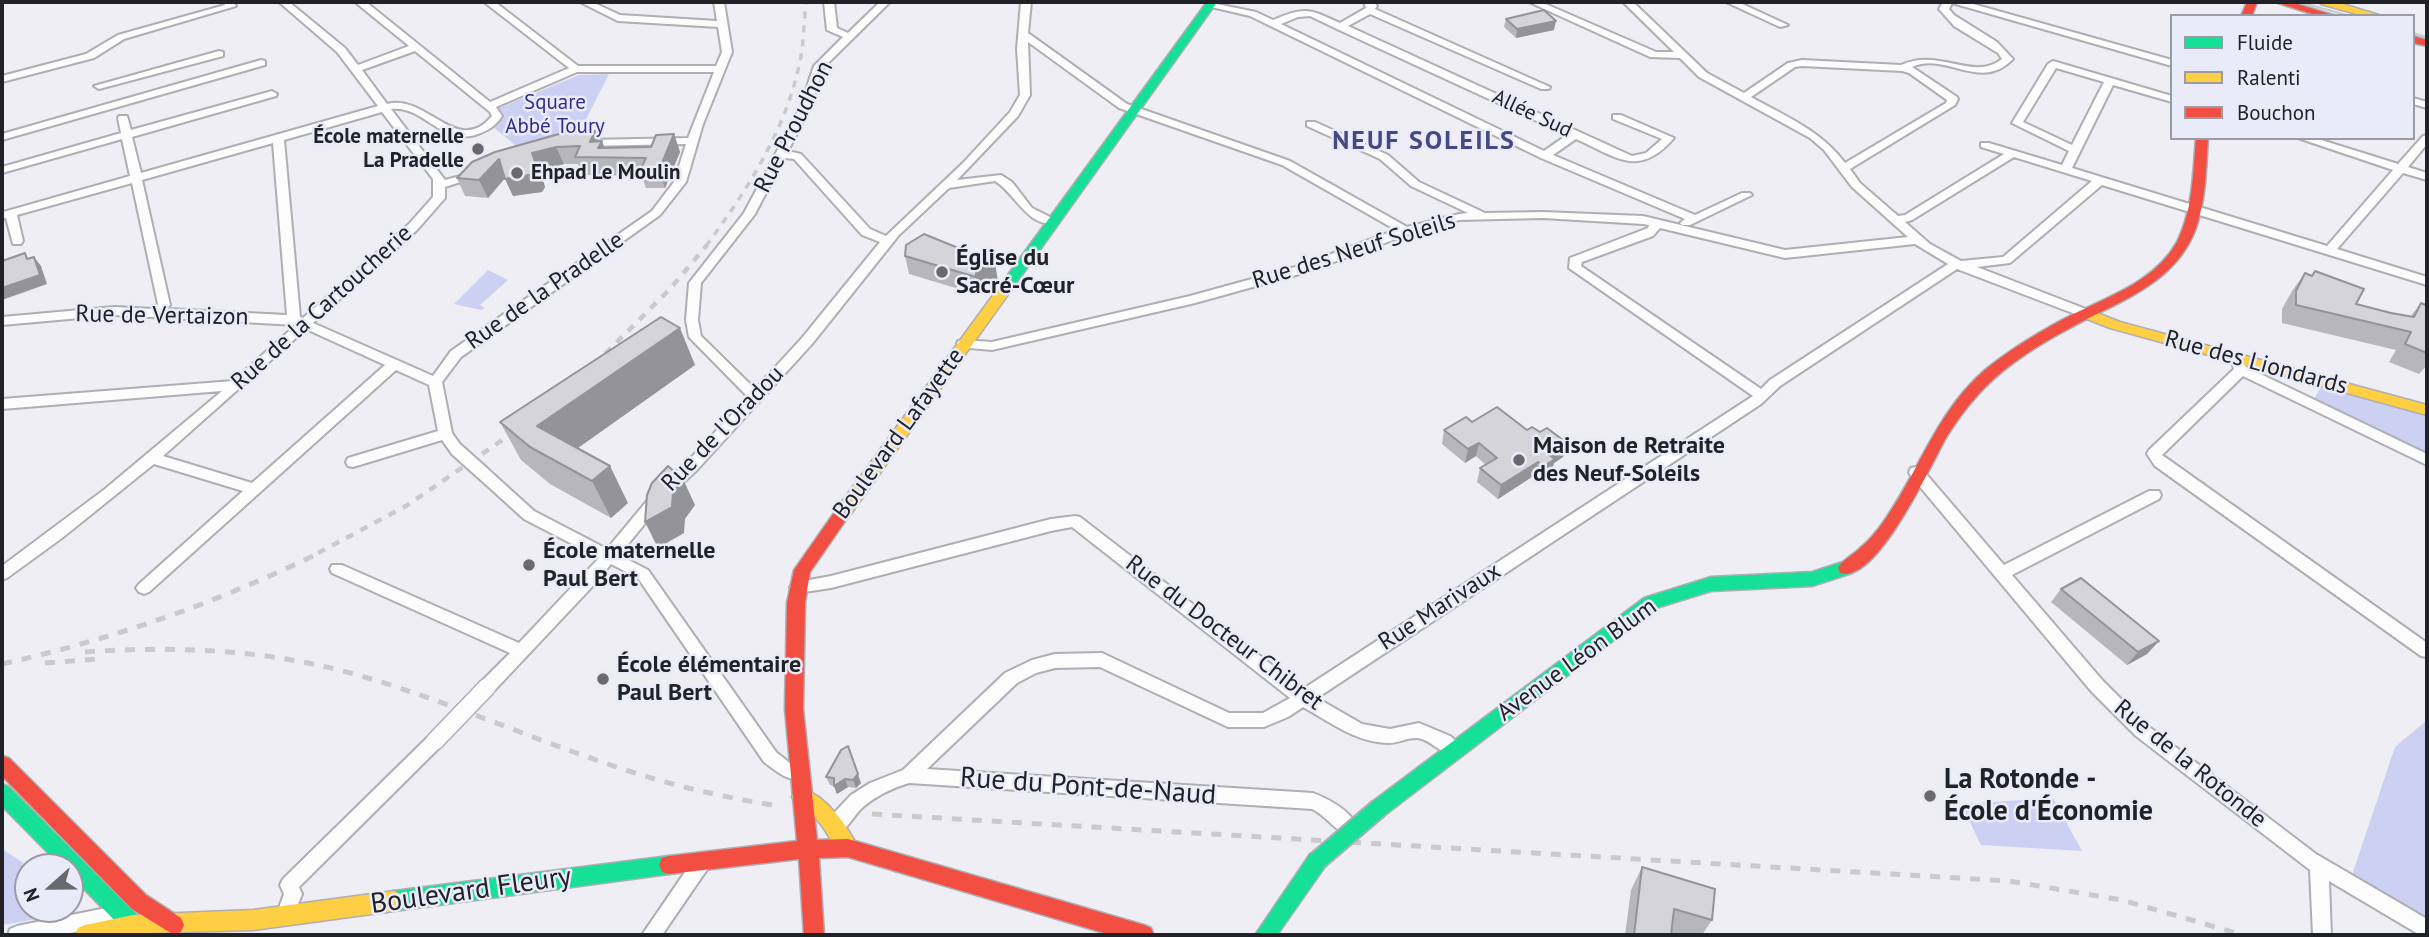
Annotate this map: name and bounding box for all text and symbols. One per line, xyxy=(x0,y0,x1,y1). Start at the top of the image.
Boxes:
legend xyxy=(2170,14,2415,140)
text: Fluide xyxy=(2237,29,2293,56)
street label: Rue Proudhon xyxy=(748,56,840,198)
text: Ralenti xyxy=(2237,64,2301,91)
street label: Allée Sud xyxy=(1488,85,1576,143)
park label: Square Abbé Toury xyxy=(505,90,605,140)
text: Bouchon xyxy=(2237,99,2316,126)
place label: École maternelle La Pradelle xyxy=(313,124,464,174)
district label: NEUF SOLEILS xyxy=(1334,126,1514,158)
marker: École maternelle La Pradelle xyxy=(470,141,486,157)
place label: Ehpad Le Moulin xyxy=(531,160,680,186)
marker: Ehpad Le Moulin xyxy=(509,165,525,181)
street label: Rue des Neuf Soleils xyxy=(1249,206,1459,296)
street label: Rue de la Cartoucherie xyxy=(226,219,418,397)
street label: Rue de la Pradelle xyxy=(460,226,630,356)
place label: Église du Sacré-Cœur xyxy=(956,244,1074,300)
marker: Église du Sacré-Cœur xyxy=(934,264,950,280)
street label: Rue de Vertaizon xyxy=(75,300,249,332)
street label: Rue des Liondards xyxy=(2161,325,2351,401)
street label: Boulevard Lafayette xyxy=(827,343,971,525)
street label: Rue de l'Oradou xyxy=(656,360,790,498)
place label: Maison de Retraite des Neuf-Soleils xyxy=(1533,432,1725,488)
marker: Maison de Retraite des Neuf-Soleils xyxy=(1511,452,1527,468)
place label: École maternelle Paul Bert xyxy=(543,537,715,593)
street label: Rue du Docteur Chibret xyxy=(1120,549,1328,717)
marker: École maternelle Paul Bert xyxy=(521,557,537,573)
street label: Rue Marivaux xyxy=(1374,557,1506,657)
street label: Avenue Léon Blum xyxy=(1492,592,1662,728)
place label: École élémentaire Paul Bert xyxy=(617,651,801,707)
marker: École élémentaire Paul Bert xyxy=(595,671,611,687)
street label: Rue de la Rotonde xyxy=(2108,694,2272,834)
street label: Rue du Pont-de-Naud xyxy=(959,761,1217,813)
place label: La Rotonde - École d'Économie xyxy=(1944,763,2153,829)
marker: La Rotonde - École d'Économie xyxy=(1922,788,1938,804)
north arrow xyxy=(14,853,84,923)
street label: Boulevard Fleury xyxy=(369,860,573,922)
text: N xyxy=(18,885,45,905)

